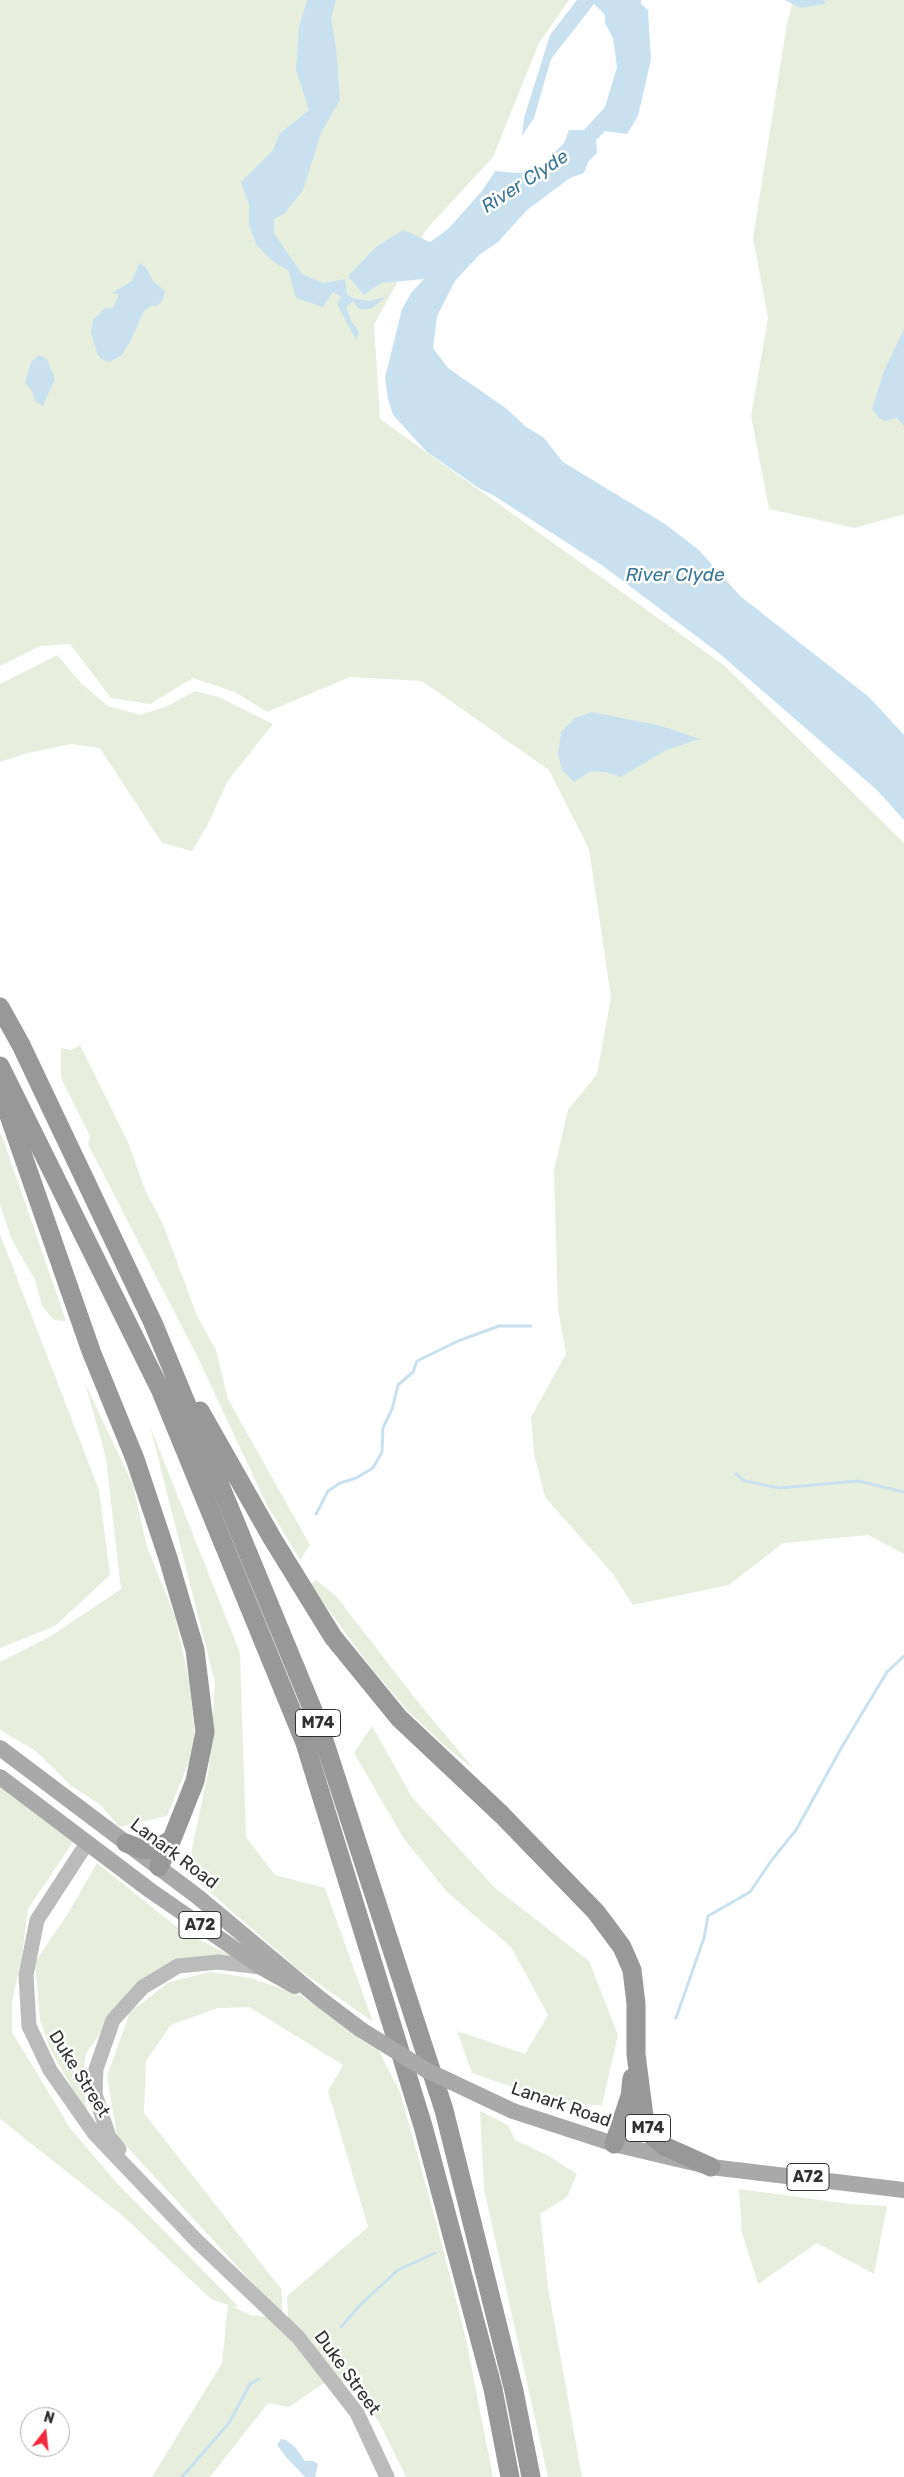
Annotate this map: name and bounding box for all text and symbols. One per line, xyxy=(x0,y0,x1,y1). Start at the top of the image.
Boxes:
water label: River Clyde xyxy=(477,145,573,219)
water label: River Clyde xyxy=(625,565,725,587)
road number: M74 xyxy=(296,1710,340,1736)
street label: Lanark Road xyxy=(126,1814,222,1894)
road number: A72 xyxy=(179,1912,221,1938)
street label: Duke Street xyxy=(44,2026,114,2122)
street label: Lanark Road xyxy=(508,2078,614,2132)
road number: M74 xyxy=(626,2114,670,2142)
road number: A72 xyxy=(787,2164,829,2190)
street label: Duke Street xyxy=(309,2327,385,2419)
north arrow xyxy=(20,2407,70,2457)
text: N xyxy=(42,2408,56,2428)

